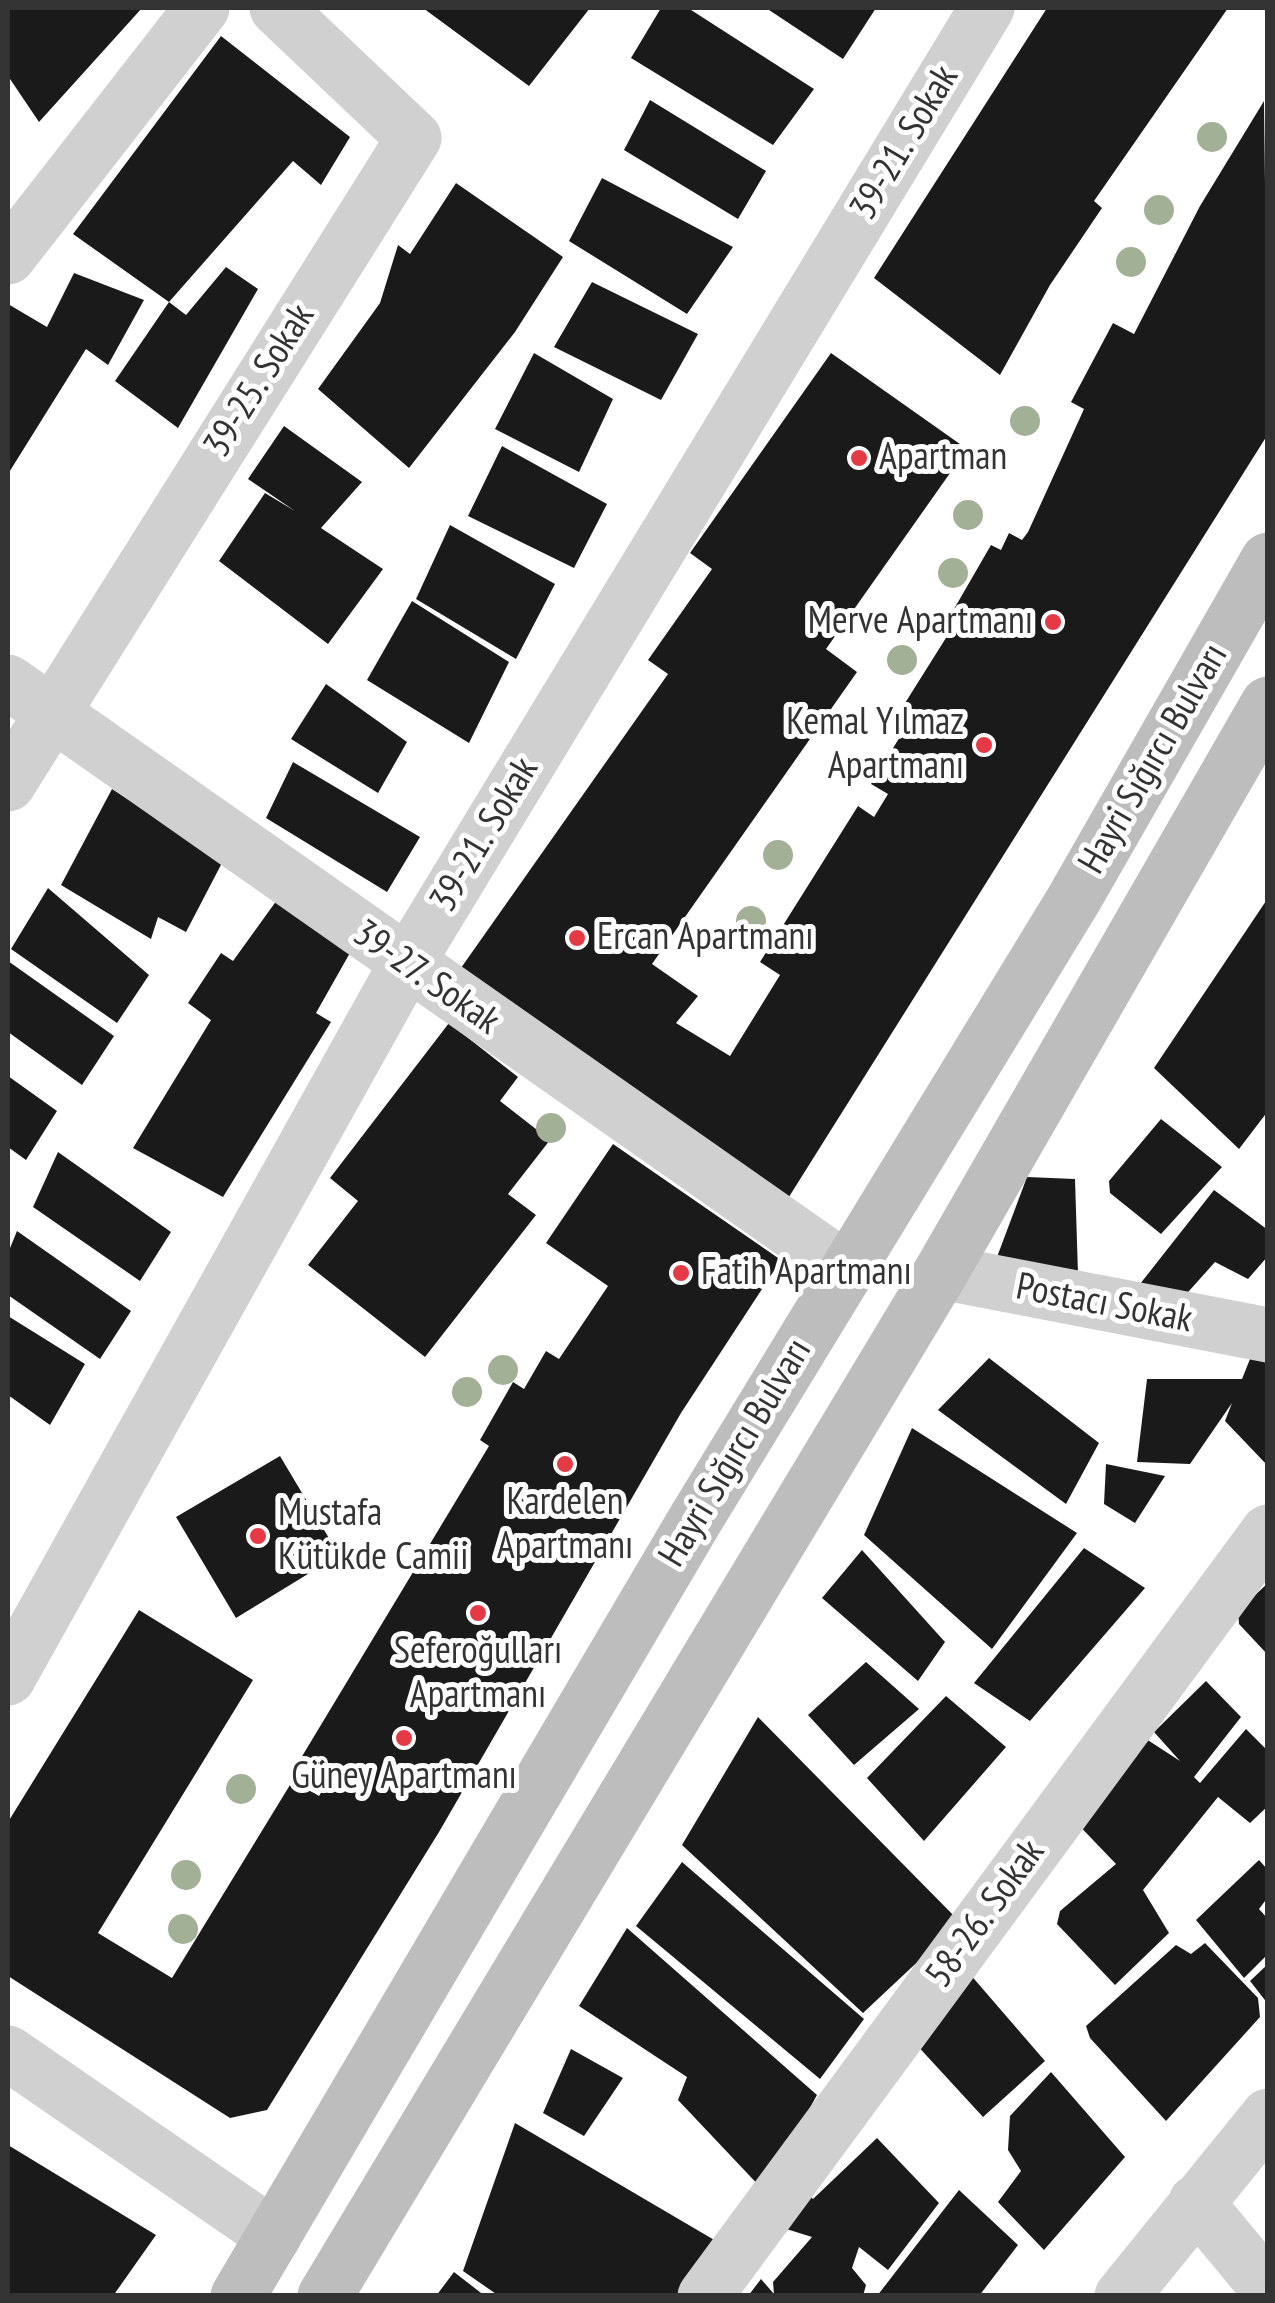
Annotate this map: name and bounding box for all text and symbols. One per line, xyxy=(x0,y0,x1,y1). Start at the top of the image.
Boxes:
street label: 39-21. Sokak xyxy=(841,58,969,228)
street label: 39-25. Sokak xyxy=(195,296,325,466)
place label: Apartman xyxy=(879,435,1007,481)
marker: Apartman xyxy=(848,447,870,469)
place label: Merve Apartmanı xyxy=(808,599,1033,645)
marker: Merve Apartmanı xyxy=(1042,611,1064,633)
street label: Hayri Sığırcı Bulvarı xyxy=(1070,636,1238,882)
place label: Kemal Yılmaz Apartmanı xyxy=(786,700,964,789)
marker: Kemal Yılmaz Apartmanı xyxy=(973,734,995,756)
street label: 39-21. Sokak xyxy=(421,750,549,920)
street label: 39-27. Sokak xyxy=(344,911,508,1045)
place label: Ercan Apartmanı xyxy=(597,915,814,961)
marker: Ercan Apartmanı xyxy=(566,927,588,949)
place label: Fatih Apartmanı xyxy=(701,1250,912,1296)
marker: Fatih Apartmanı xyxy=(670,1262,692,1284)
street label: Postacı Sokak xyxy=(1012,1265,1196,1343)
street label: Hayri Sığırcı Bulvarı xyxy=(650,1331,822,1575)
marker: Kardelen Apartmanı xyxy=(554,1453,576,1475)
place label: Kardelen Apartmanı xyxy=(497,1480,633,1570)
place label: Mustafa Kütükde Camii xyxy=(278,1491,468,1580)
marker: Mustafa Kütükde Camii xyxy=(247,1525,269,1547)
marker: Seferoğulları Apartmanı xyxy=(467,1602,489,1624)
place label: Seferoğulları Apartmanı xyxy=(394,1629,562,1718)
marker: Güney Apartmanı xyxy=(393,1727,415,1749)
place label: Güney Apartmanı xyxy=(291,1754,517,1800)
street label: 58-26. Sokak xyxy=(917,1831,1055,1997)

